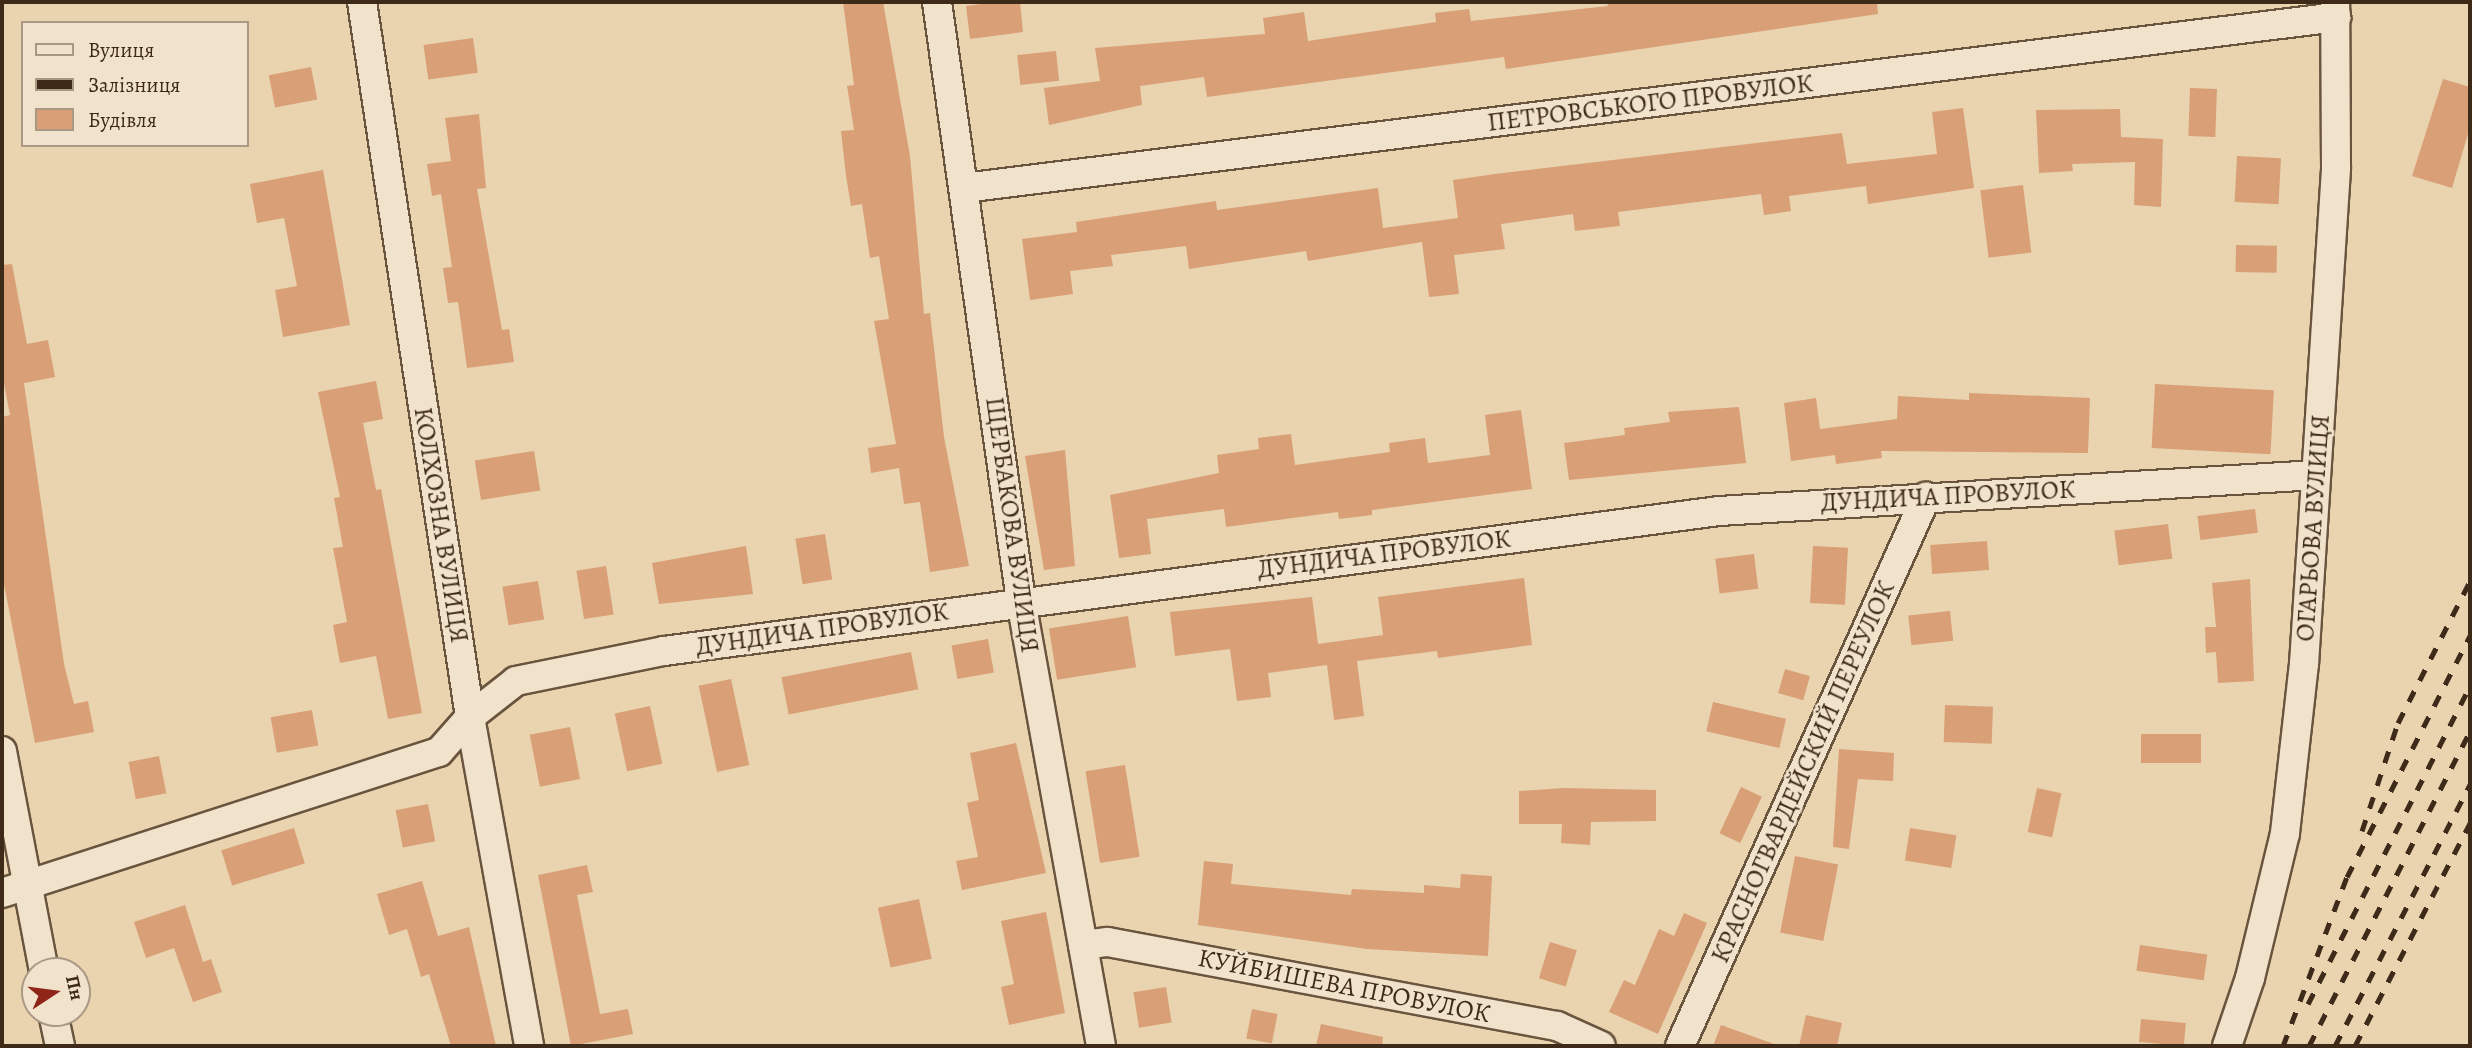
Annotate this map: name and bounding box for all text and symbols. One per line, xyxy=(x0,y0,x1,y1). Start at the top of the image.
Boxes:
legend xyxy=(21,21,248,147)
text: Вулиця xyxy=(88,36,154,64)
street label: ПЕТРОВСЬКОГО ПРОВУЛОК xyxy=(1486,68,1814,138)
text: Залізниця xyxy=(88,71,180,99)
text: Будівля xyxy=(88,106,157,134)
street label: ЩЕРБАКОВА ВУЛИЦЯ xyxy=(979,395,1045,655)
street label: КОЛХОЗНА ВУЛИЦЯ xyxy=(407,405,475,645)
street label: ОГАРЬОВА ВУЛИЦЯ xyxy=(2290,413,2336,643)
street label: ДУНДИЧА ПРОВУЛОК xyxy=(1820,474,2076,518)
street label: ДУНДИЧА ПРОВУЛОК xyxy=(1256,523,1512,585)
street label: КРАСНОГВАРДЕЙСКИЙ ПЕРЕУЛОК xyxy=(1704,576,1902,968)
street label: ДУНДИЧА ПРОВУЛОК xyxy=(694,596,950,662)
street label: КУЙБИШЕВА ПРОВУЛОК xyxy=(1195,942,1493,1030)
north arrow xyxy=(21,957,91,1027)
text: Пн xyxy=(59,973,90,1003)

